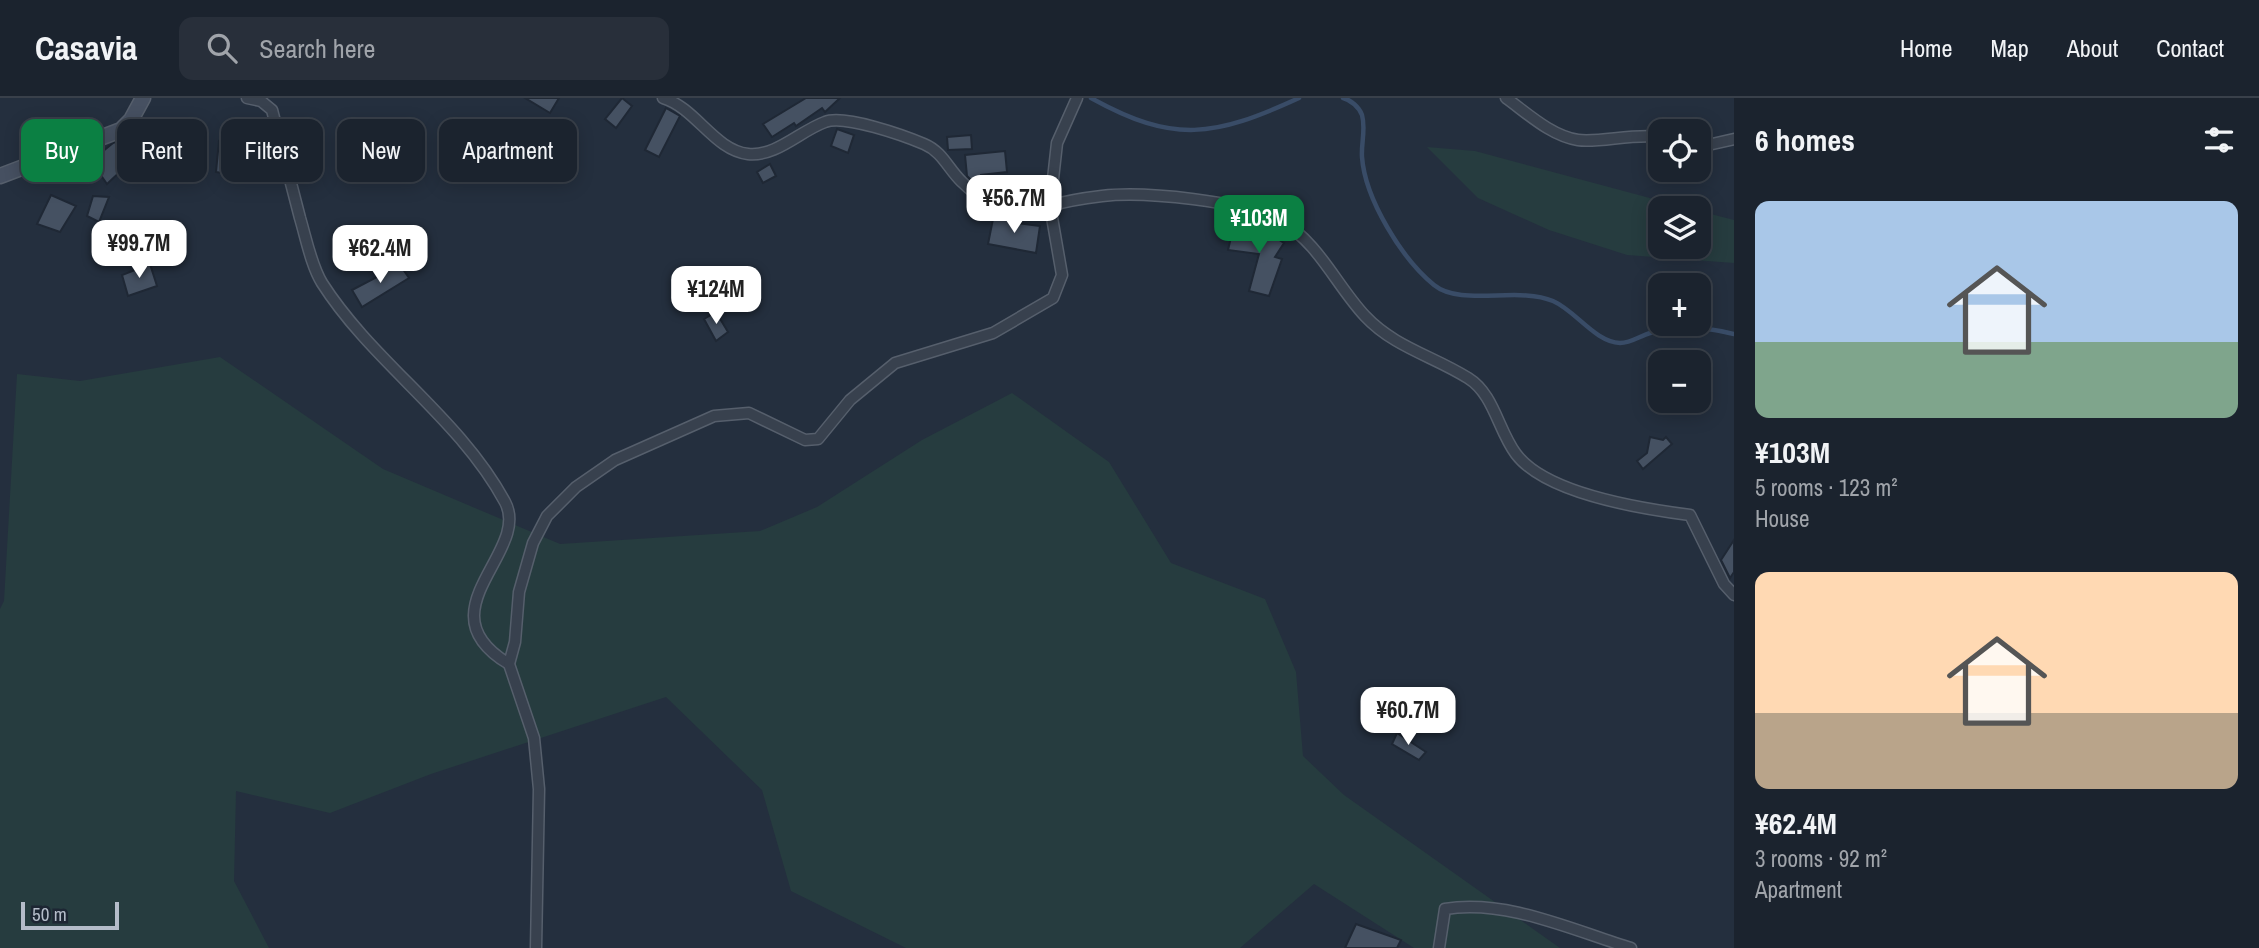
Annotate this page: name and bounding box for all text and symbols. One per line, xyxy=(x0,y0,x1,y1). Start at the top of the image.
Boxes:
search box xyxy=(179,17,669,80)
text: Casavia xyxy=(35,26,137,70)
icon: search xyxy=(203,29,241,67)
text: Search here xyxy=(259,31,375,66)
text: Home xyxy=(1900,32,1952,64)
text: Map xyxy=(1990,32,2029,64)
text: About xyxy=(2067,32,2118,64)
text: Contact xyxy=(2156,32,2224,64)
chip: Buy xyxy=(21,119,103,182)
chip: Rent xyxy=(117,119,207,182)
chip: Filters xyxy=(221,119,323,182)
chip: New xyxy=(337,119,425,182)
chip: Apartment xyxy=(439,119,577,182)
map controls xyxy=(1648,119,1711,413)
button: locate xyxy=(1648,119,1711,182)
text: 6 homes xyxy=(1755,120,1855,160)
icon: filters xyxy=(2200,121,2238,159)
pin: ¥56.7M xyxy=(957,176,1071,235)
text: ¥56.7M xyxy=(983,182,1045,213)
pin: ¥103M xyxy=(1210,195,1308,255)
button: layers xyxy=(1648,196,1711,259)
text: ¥103M xyxy=(1230,202,1288,233)
pin: ¥99.7M xyxy=(82,220,196,280)
pin: ¥62.4M xyxy=(323,226,437,285)
text: ¥99.7M xyxy=(108,227,170,258)
text: ¥62.4M xyxy=(349,232,411,263)
icon: home xyxy=(1934,247,2060,373)
pin: ¥124M xyxy=(667,266,765,326)
text: ¥124M xyxy=(687,273,745,304)
button: + xyxy=(1648,273,1711,336)
button: − xyxy=(1648,350,1711,413)
text: ¥103M xyxy=(1755,432,1830,472)
text: 5 rooms · 123 m² xyxy=(1755,472,1898,503)
text: House xyxy=(1755,503,1810,534)
icon: home xyxy=(1934,618,2060,744)
pin: ¥60.7M xyxy=(1351,688,1465,747)
text: ¥60.7M xyxy=(1377,694,1439,725)
text: ¥62.4M xyxy=(1755,803,1837,843)
text: 3 rooms · 92 m² xyxy=(1755,843,1887,874)
text: Apartment xyxy=(1755,874,1842,905)
scale bar xyxy=(21,899,119,931)
text: 50 m xyxy=(32,901,67,927)

